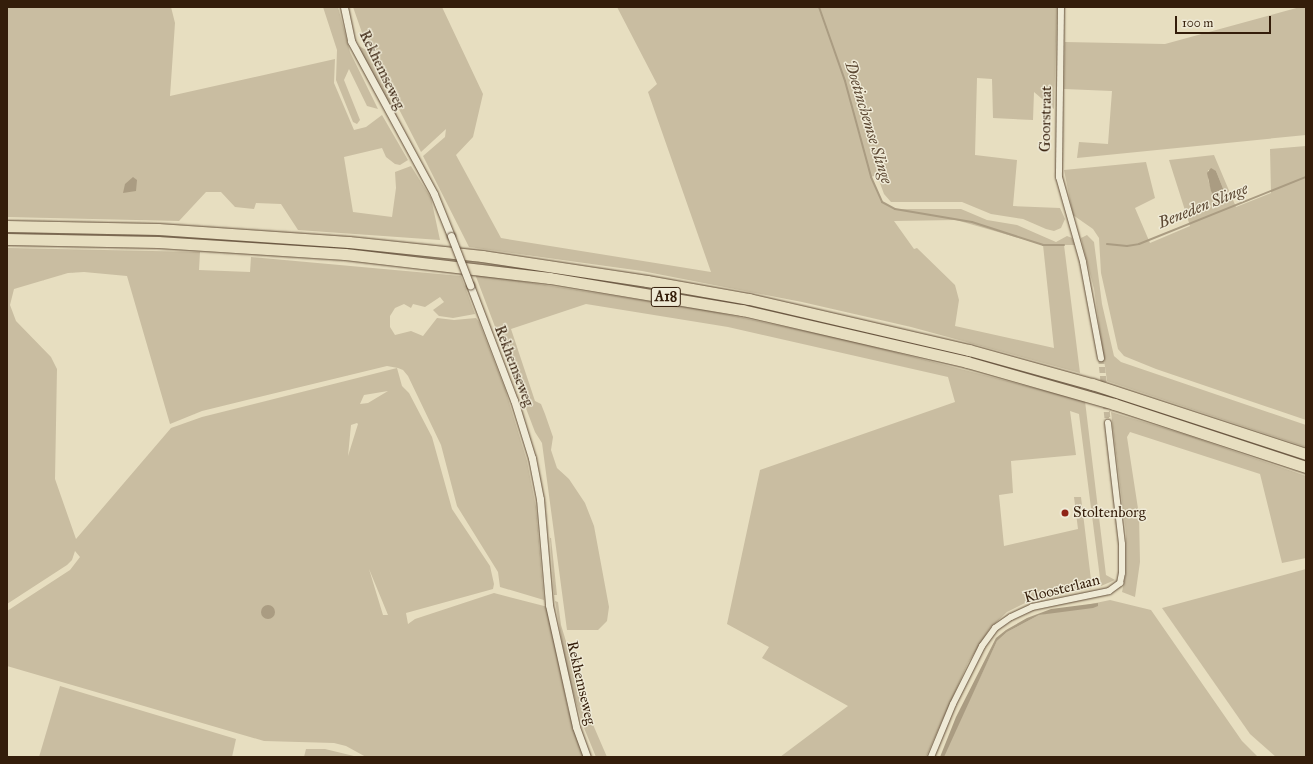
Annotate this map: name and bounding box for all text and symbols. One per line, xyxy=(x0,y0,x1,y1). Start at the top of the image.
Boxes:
scale bar xyxy=(1177,8,1273,34)
text: 100 m xyxy=(1182,16,1213,30)
street label: Rekhemseweg xyxy=(355,28,409,112)
water label: Doetinchemse Slinge xyxy=(840,58,896,186)
street label: Goorstraat xyxy=(1036,86,1056,152)
water label: Beneden Slinge xyxy=(1155,179,1251,233)
road number: A18 xyxy=(650,285,682,309)
street label: Rekhemseweg xyxy=(490,323,538,409)
place label: Stoltenborg xyxy=(1073,504,1146,522)
marker: Stoltenborg xyxy=(1060,508,1070,518)
street label: Kloosterlaan xyxy=(1022,571,1102,607)
street label: Rekhemseweg xyxy=(563,639,599,727)

